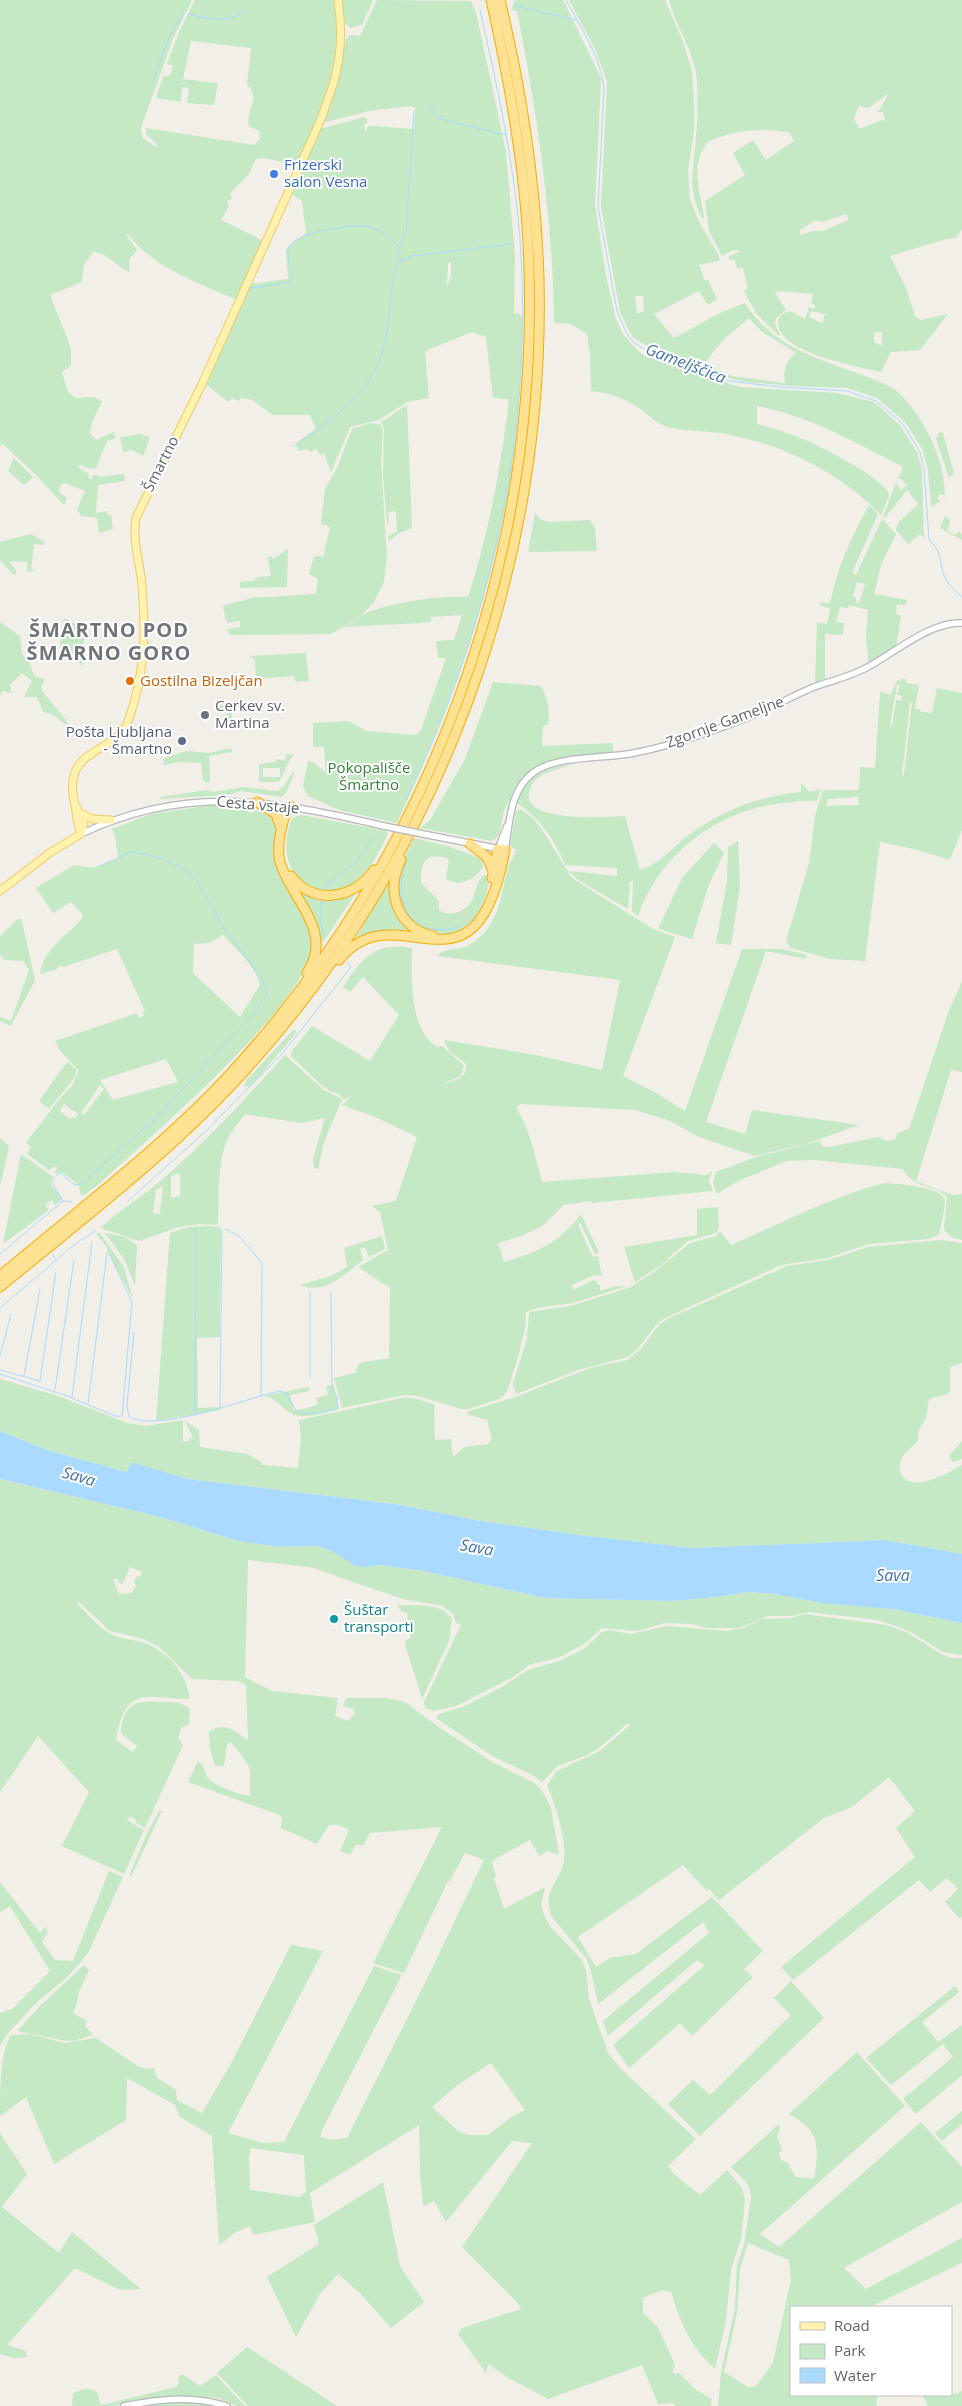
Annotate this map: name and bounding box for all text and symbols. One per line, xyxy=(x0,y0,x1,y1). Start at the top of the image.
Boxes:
place label: Frizerski salon Vesna xyxy=(284,154,367,191)
marker: Frizerski salon Vesna xyxy=(268,168,280,180)
water label: Gameljščica xyxy=(643,338,729,388)
street label: Šmartno xyxy=(138,432,183,495)
district label: ŠMARTNO POD ŠMARNO GORO xyxy=(27,616,191,666)
place label: Gostilna Bizeljčan xyxy=(140,670,263,690)
marker: Gostilna Bizeljčan xyxy=(124,675,136,687)
street label: Zgornje Gameljne xyxy=(663,690,786,752)
place label: Cerkev sv. Martina xyxy=(215,695,285,732)
marker: Cerkev sv. Martina xyxy=(199,709,211,721)
place label: Pošta Ljubljana - Šmartno xyxy=(66,721,172,758)
marker: Pošta Ljubljana - Šmartno xyxy=(176,735,188,747)
park label: Pokopališče Šmartno xyxy=(328,757,410,794)
street label: Cesta vstaje xyxy=(216,790,300,818)
water label: Sava xyxy=(60,1461,98,1491)
water label: Sava xyxy=(459,1533,495,1561)
water label: Sava xyxy=(876,1564,910,1586)
place label: Šuštar transporti xyxy=(344,1599,414,1636)
marker: Šuštar transporti xyxy=(328,1613,340,1625)
legend xyxy=(790,2306,952,2396)
text: Road xyxy=(834,2315,870,2335)
text: Park xyxy=(834,2340,865,2360)
text: Water xyxy=(834,2365,876,2385)

